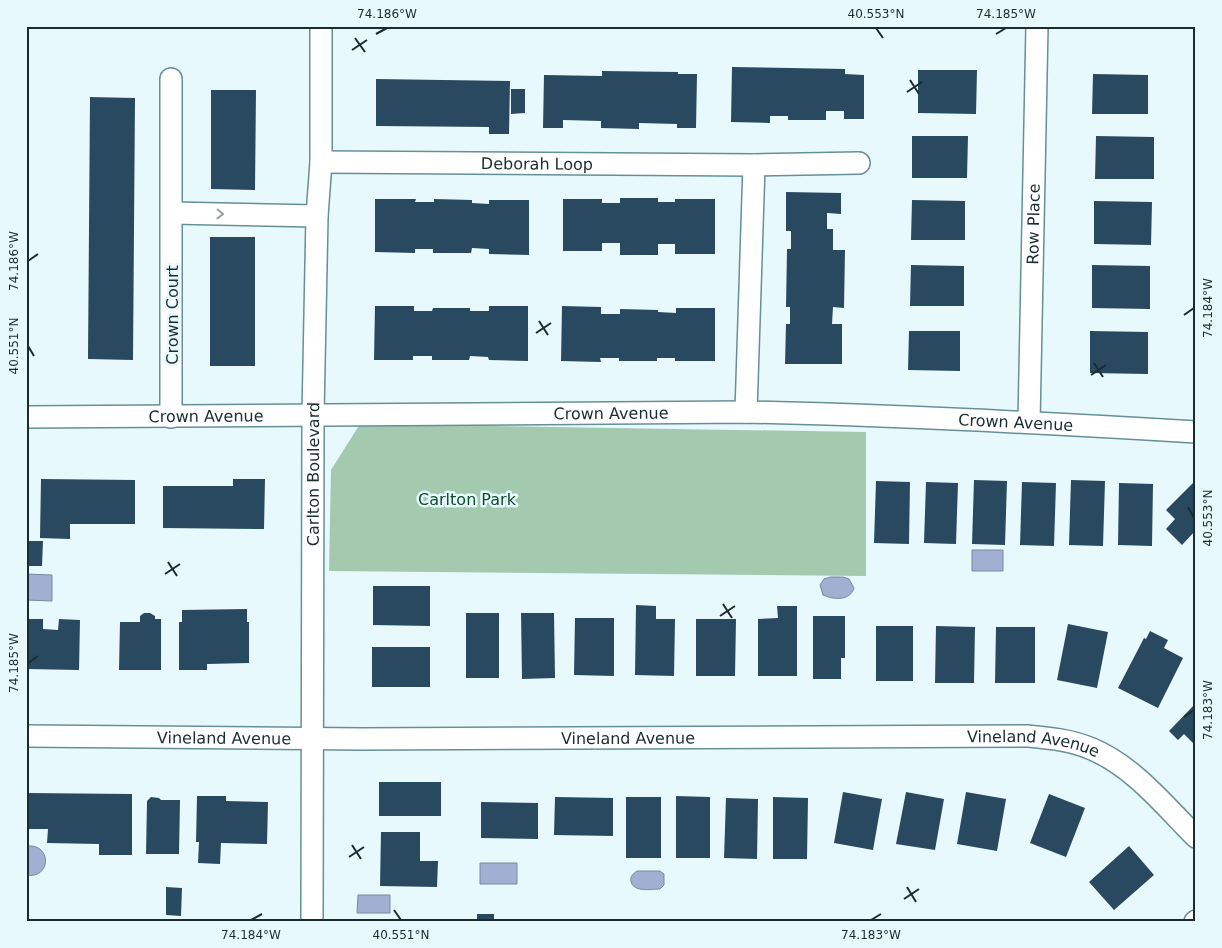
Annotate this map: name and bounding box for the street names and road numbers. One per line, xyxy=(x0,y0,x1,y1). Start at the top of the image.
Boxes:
street label: Deborah Loop xyxy=(481,154,593,173)
street label: Row Place xyxy=(1023,183,1043,265)
street label: Crown Court xyxy=(163,265,182,365)
street label: Carlton Boulevard xyxy=(303,402,323,546)
street label: Crown Avenue xyxy=(553,403,669,423)
street label: Crown Avenue xyxy=(148,406,264,426)
street label: Crown Avenue xyxy=(958,410,1074,434)
street label: Vineland Avenue xyxy=(967,726,1103,761)
street label: Vineland Avenue xyxy=(157,728,291,748)
street label: Vineland Avenue xyxy=(561,728,695,748)

